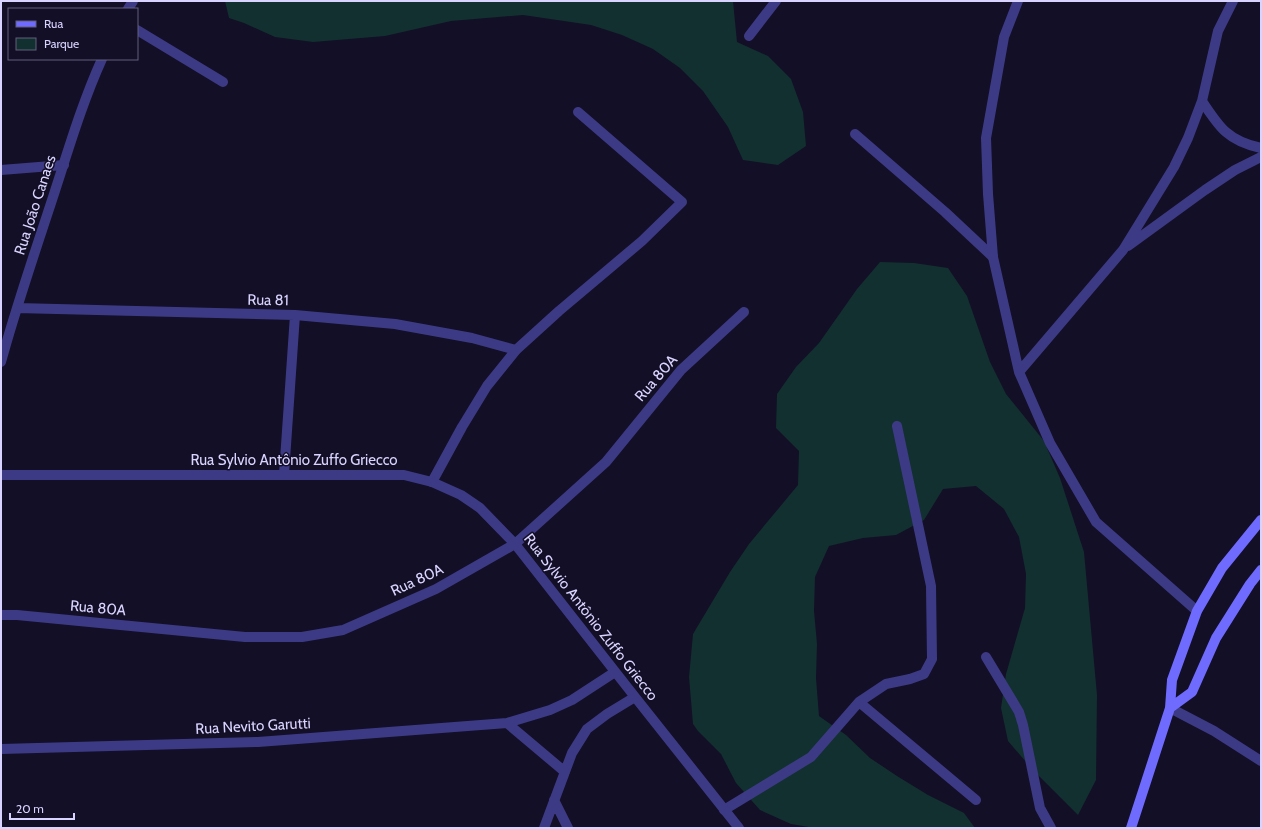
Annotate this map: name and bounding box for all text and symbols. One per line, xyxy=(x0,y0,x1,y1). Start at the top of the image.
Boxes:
legend xyxy=(8,8,138,60)
text: Rua xyxy=(44,16,63,31)
text: Parque xyxy=(44,36,79,51)
street label: Rua João Canaes xyxy=(10,153,60,257)
street label: Rua 81 xyxy=(247,291,289,309)
street label: Rua 80A xyxy=(631,350,682,405)
street label: Rua Sylvio Antônio Zuffo Griecco xyxy=(190,451,398,469)
street label: Rua Sylvio Antônio Zuffo Griecco xyxy=(520,530,662,704)
street label: Rua 80A xyxy=(388,560,447,600)
street label: Rua 80A xyxy=(69,597,127,619)
street label: Rua Nevito Garutti xyxy=(195,714,311,738)
scale bar xyxy=(10,795,74,821)
text: 20 m xyxy=(16,801,44,816)

